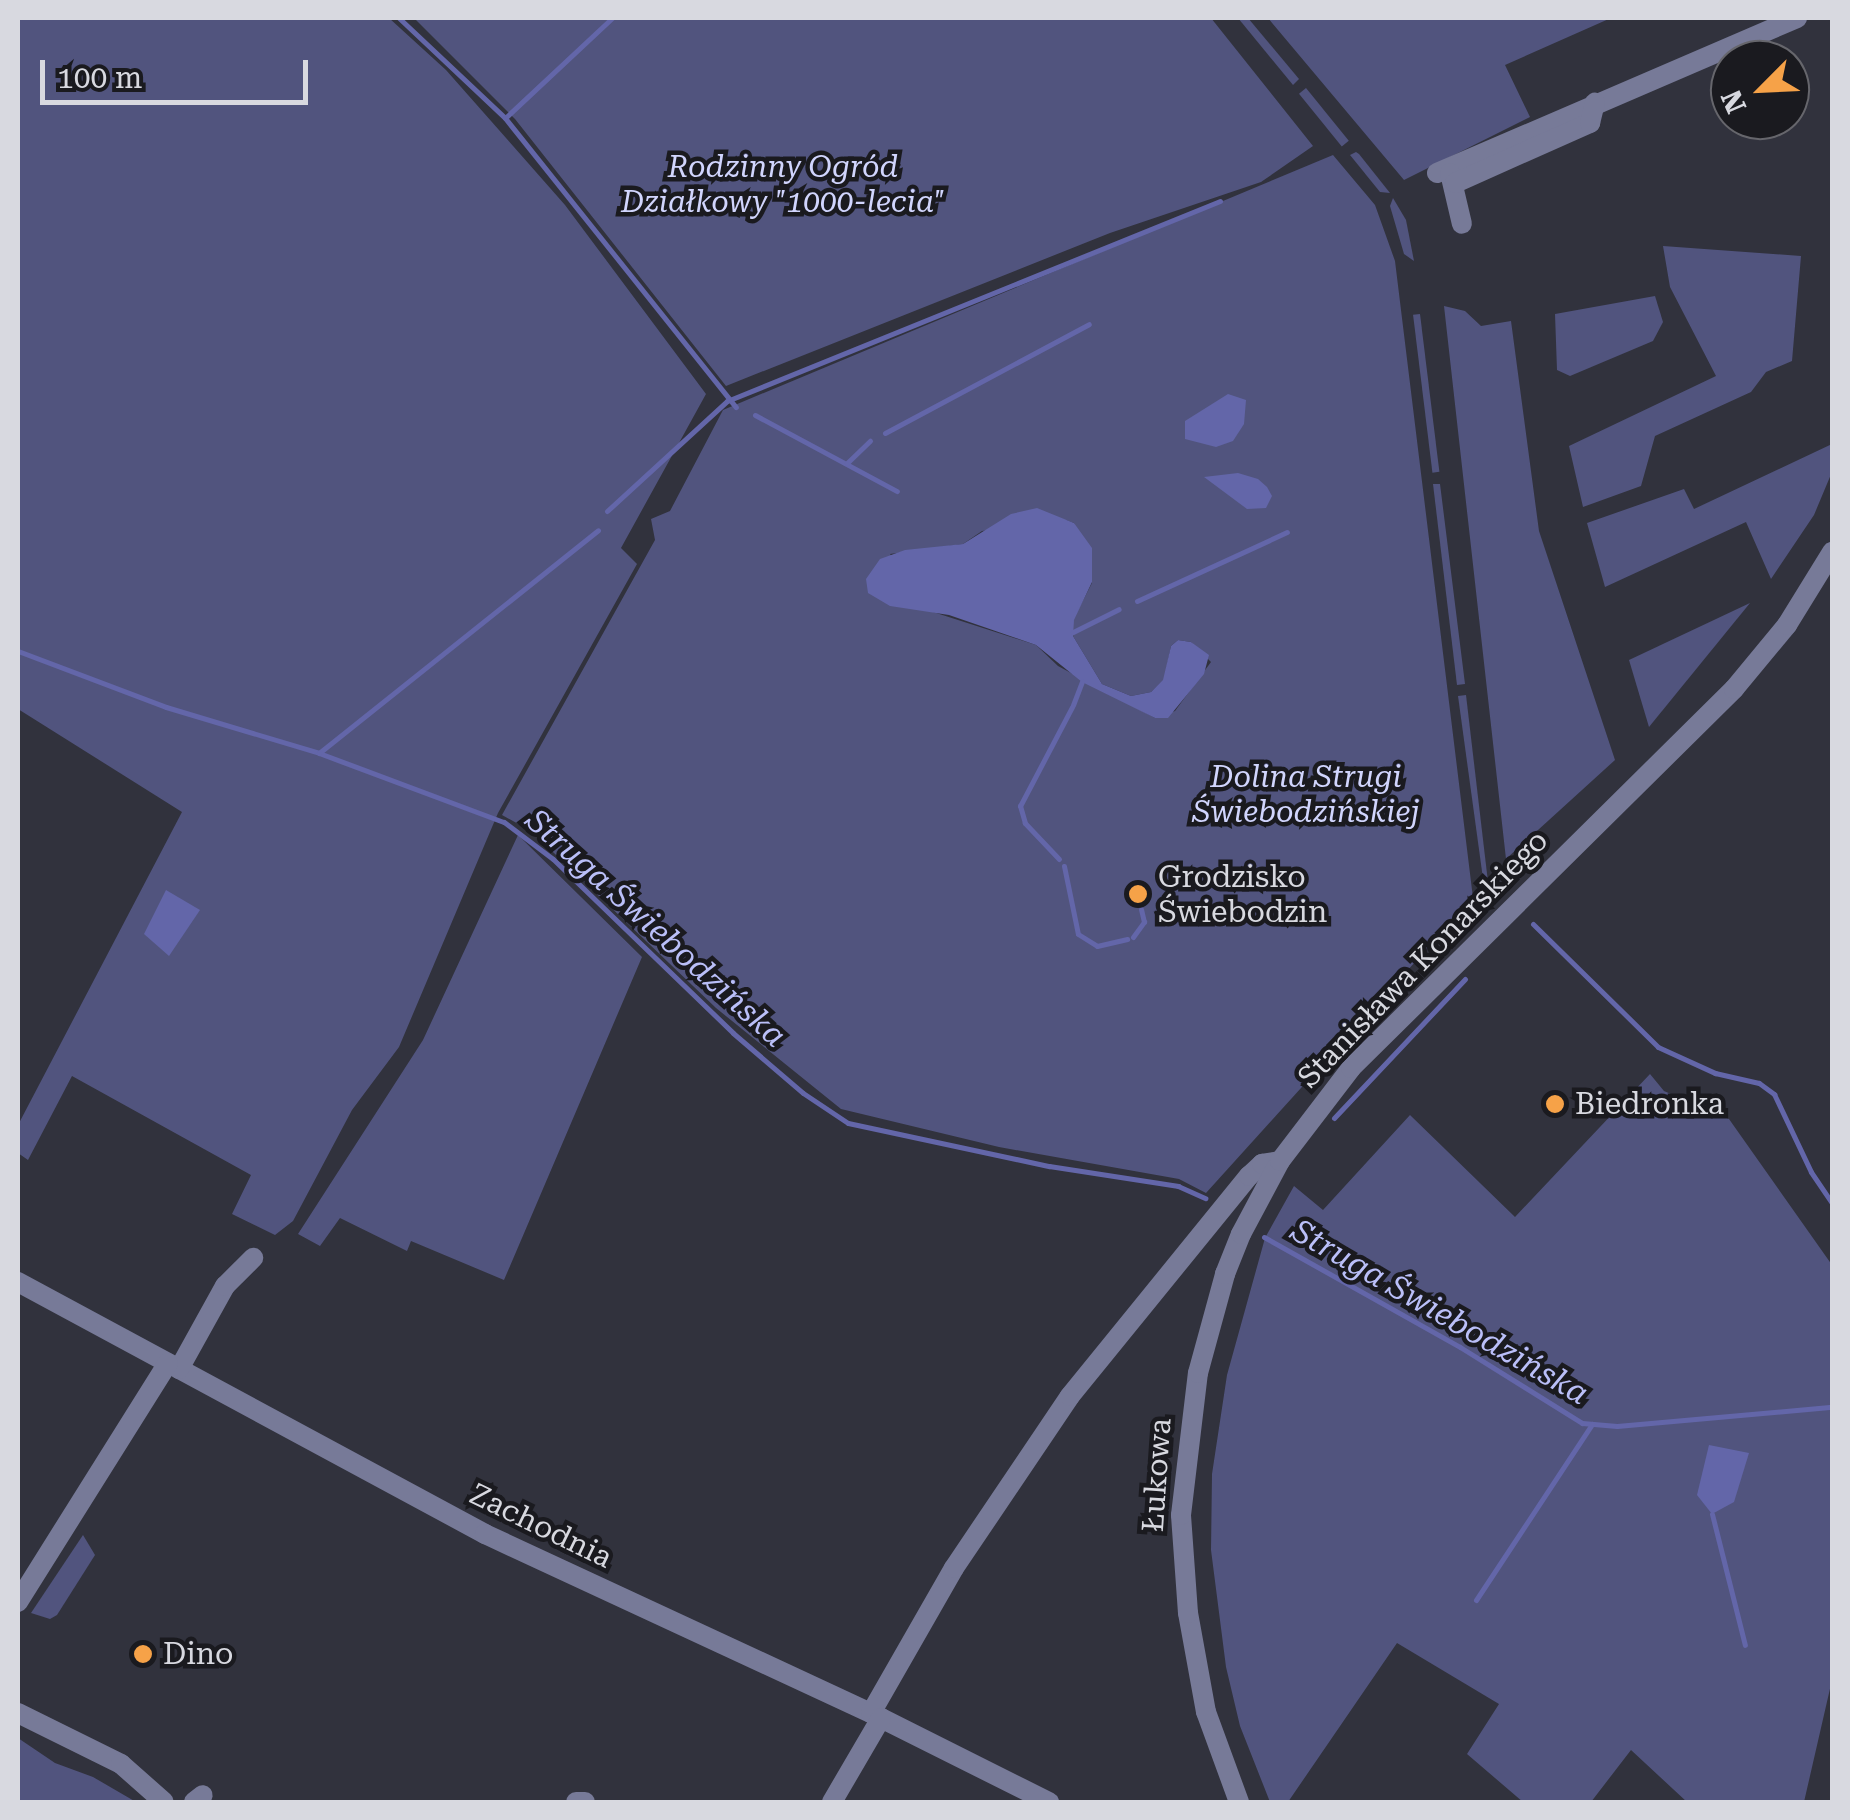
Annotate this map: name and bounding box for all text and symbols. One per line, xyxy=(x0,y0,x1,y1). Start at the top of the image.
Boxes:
scale bar xyxy=(45,40,312,102)
north arrow xyxy=(1710,40,1810,140)
text: 100 m xyxy=(57,60,142,95)
text: N xyxy=(1715,85,1753,118)
park label: Rodzinny Ogród Działkowy "1000-lecia" xyxy=(621,149,945,220)
park label: Dolina Strugi Świebodzińskiej xyxy=(1192,759,1420,830)
water label: Struga Świebodzińska xyxy=(518,801,794,1055)
street label: Stanisława Konarskiego xyxy=(1291,823,1555,1095)
place label: Grodzisko Świebodzin xyxy=(1158,859,1327,930)
marker: Grodzisko Świebodzin xyxy=(1127,883,1149,905)
place label: Biedronka xyxy=(1575,1086,1724,1122)
marker: Biedronka xyxy=(1544,1093,1566,1115)
water label: Struga Świebodzińska xyxy=(1285,1211,1595,1413)
street label: Łukowa xyxy=(1135,1417,1179,1533)
street label: Zachodnia xyxy=(464,1476,618,1576)
place label: Dino xyxy=(163,1636,234,1672)
marker: Dino xyxy=(132,1643,154,1665)

